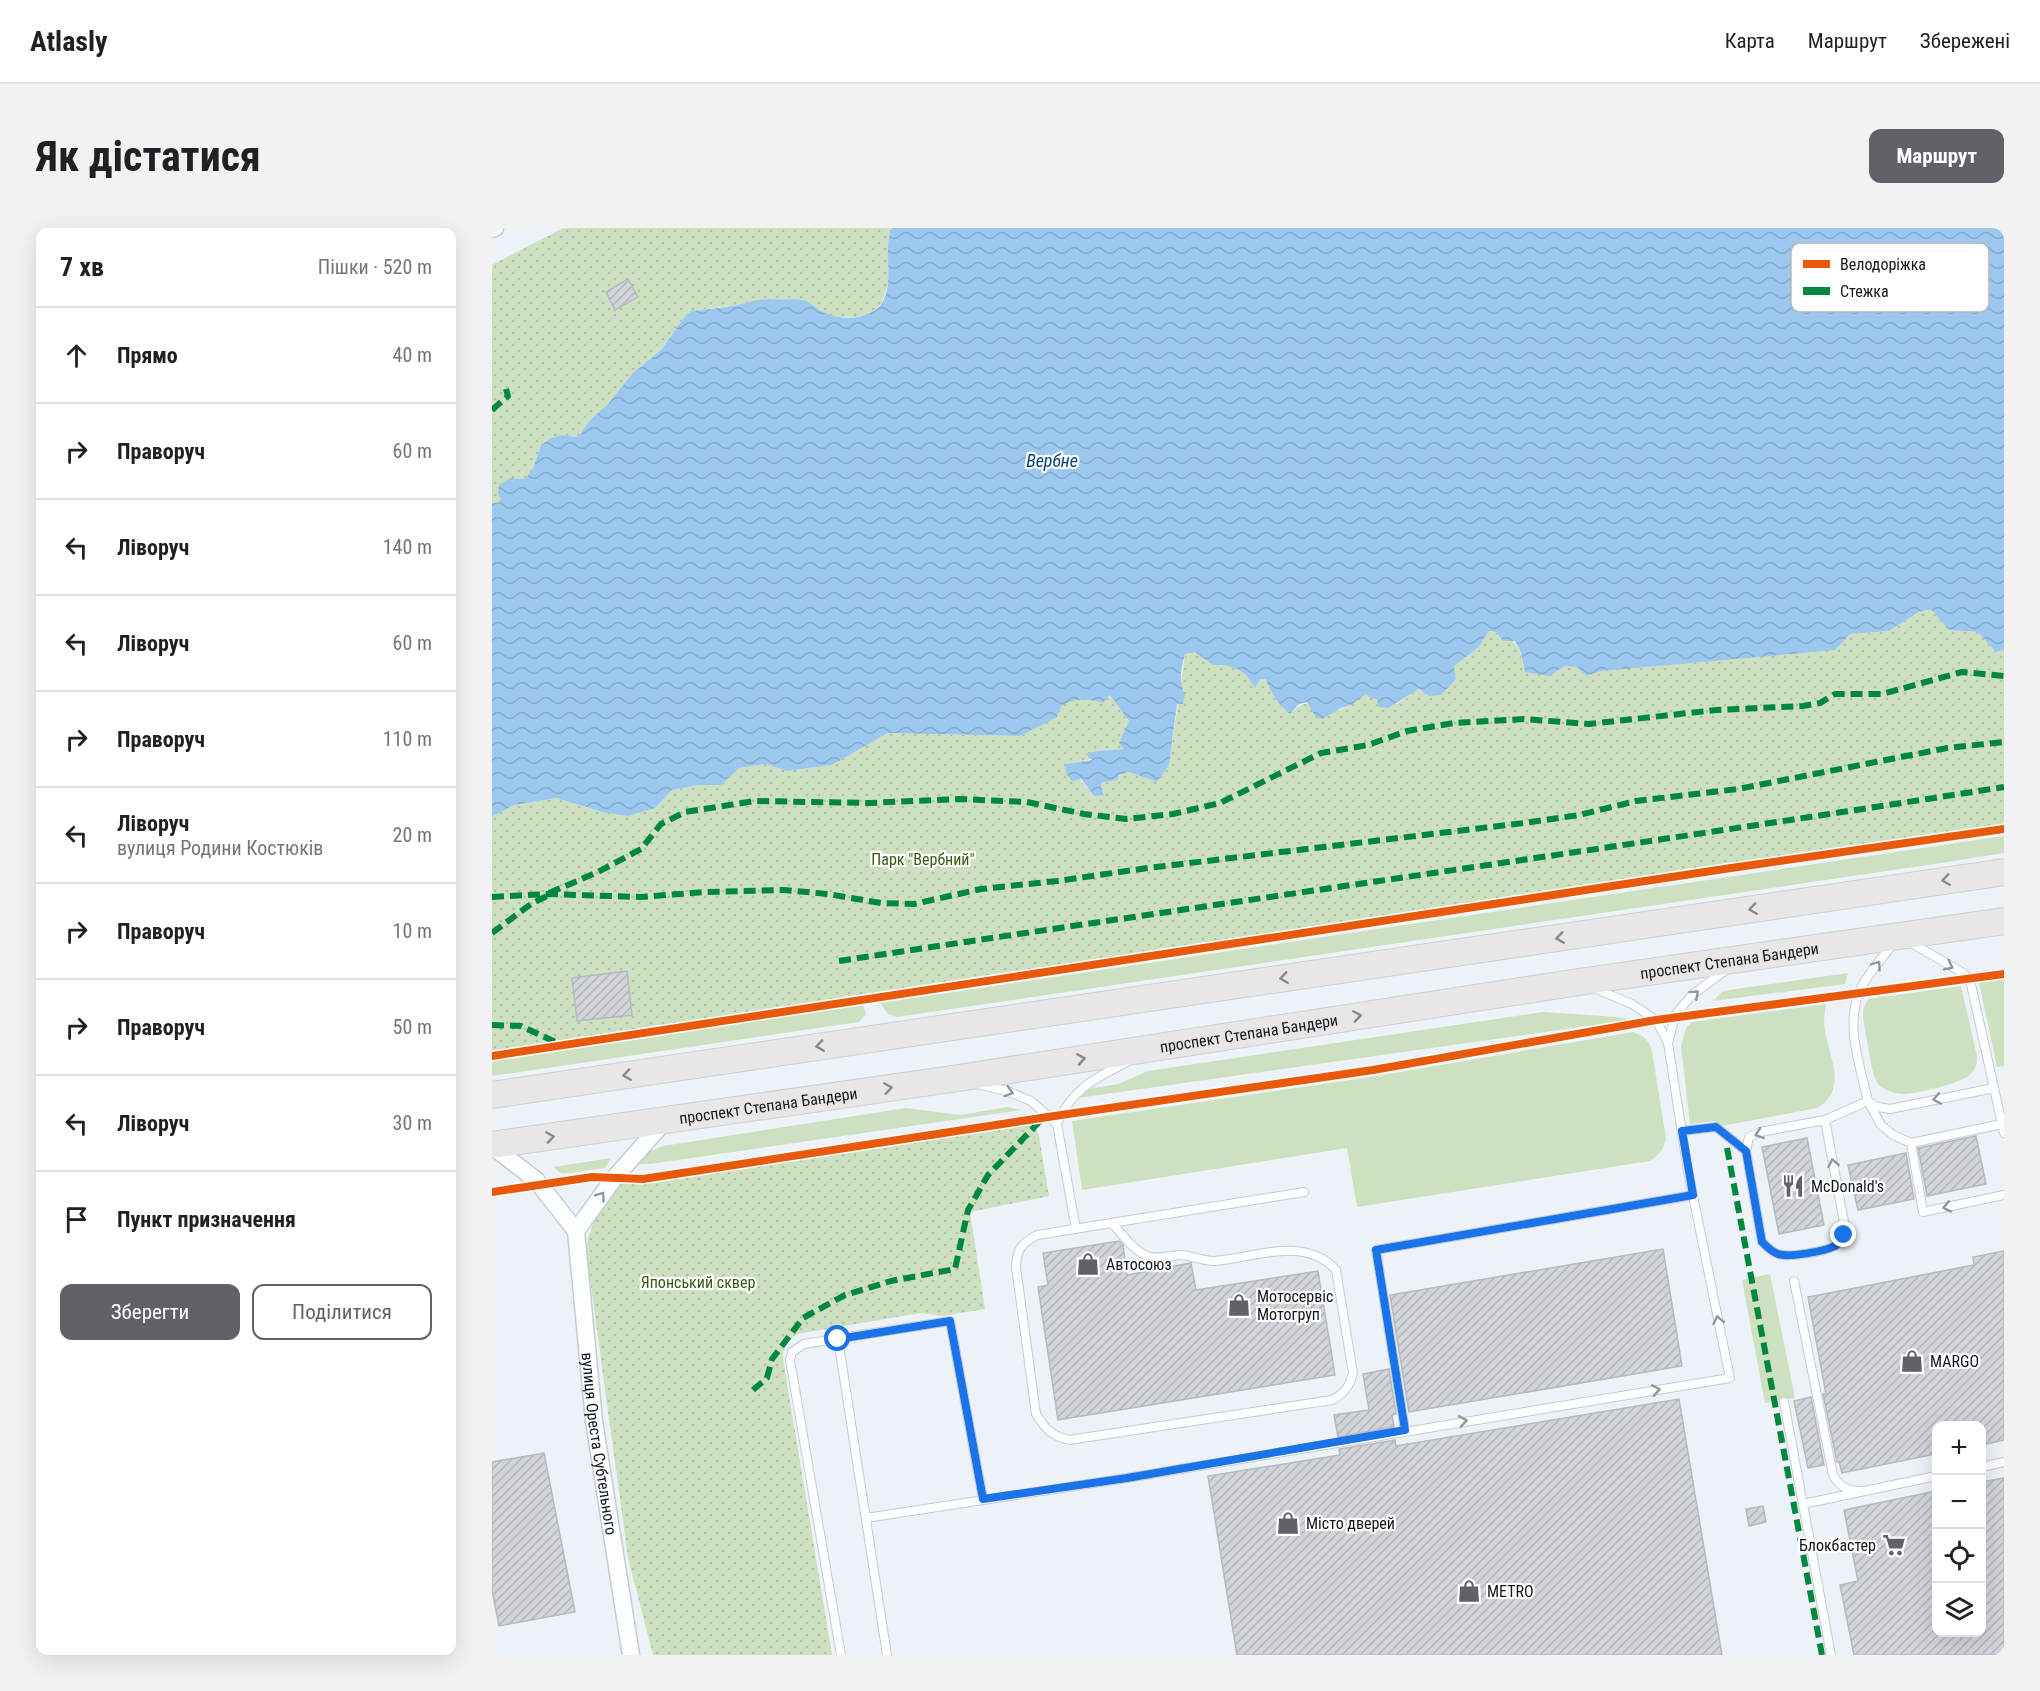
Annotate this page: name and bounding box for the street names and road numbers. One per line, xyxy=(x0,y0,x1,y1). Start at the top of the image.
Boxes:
street label: проспект Степана Бандери xyxy=(1639,939,1820,983)
street label: проспект Степана Бандери xyxy=(1158,1010,1339,1057)
street label: проспект Степана Бандери xyxy=(678,1084,859,1128)
street label: вулиця Ореста Субтельного xyxy=(578,1352,621,1536)

